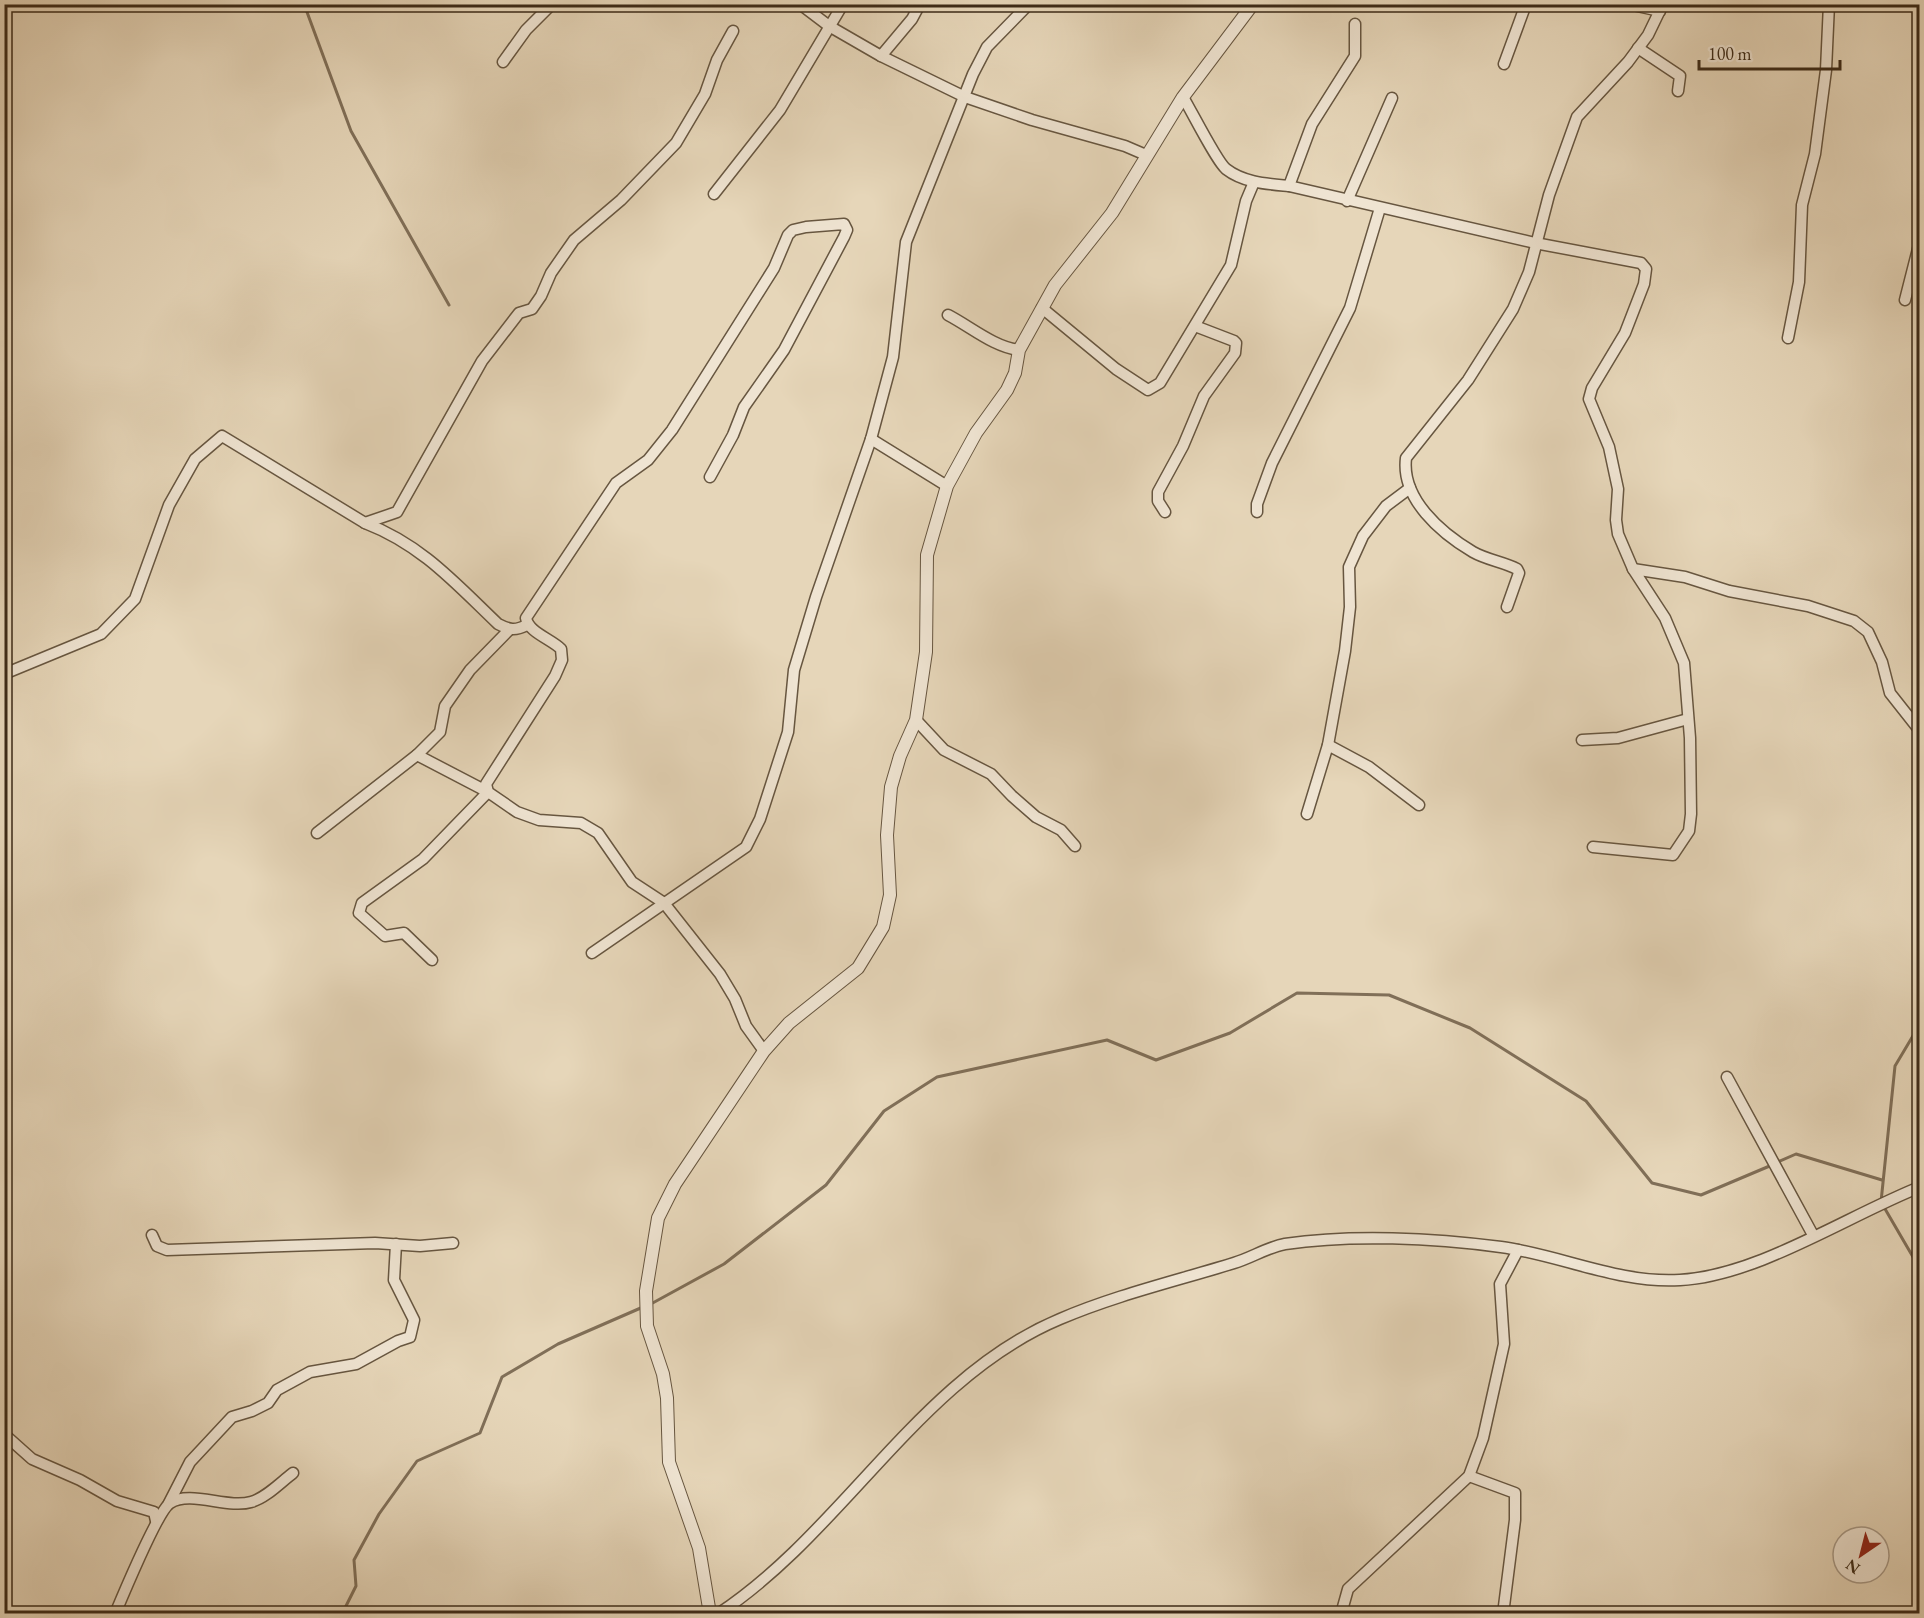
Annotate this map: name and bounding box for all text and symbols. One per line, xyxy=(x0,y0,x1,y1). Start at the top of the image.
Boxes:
scale bar xyxy=(1699,33,1840,71)
text: 100 m xyxy=(1708,42,1752,65)
north arrow xyxy=(1831,1525,1891,1585)
text: N xyxy=(1841,1555,1864,1579)

